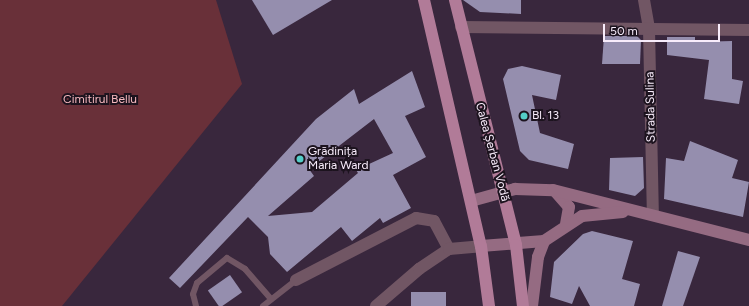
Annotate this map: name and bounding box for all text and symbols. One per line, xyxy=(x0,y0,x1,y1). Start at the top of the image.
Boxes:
scale bar xyxy=(605,16,722,42)
text: 50 m xyxy=(610,24,638,38)
street label: Strada Sulina xyxy=(643,72,659,142)
park label: Cimitirul Bellu xyxy=(63,93,137,107)
street label: Calea Șerban Vodă xyxy=(472,101,512,203)
place label: Bl. 13 xyxy=(532,109,559,123)
marker: Bl. 13 xyxy=(519,111,529,121)
place label: Grădinița Maria Ward xyxy=(308,145,368,173)
marker: Grădinița Maria Ward xyxy=(295,154,305,164)

